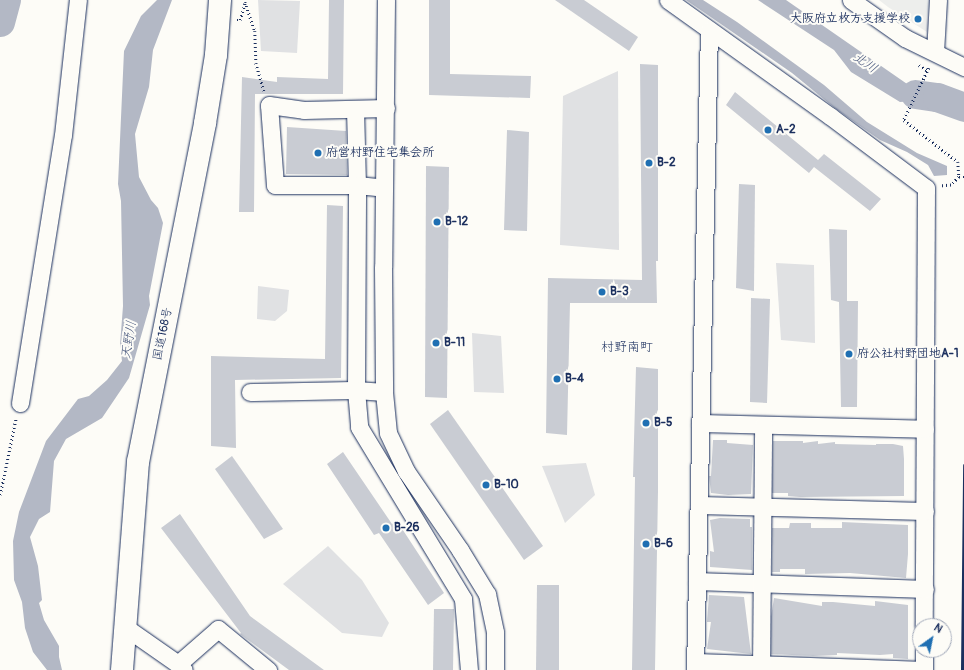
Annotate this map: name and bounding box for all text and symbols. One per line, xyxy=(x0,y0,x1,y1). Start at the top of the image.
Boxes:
place label: 大阪府立枚方支援学校 xyxy=(790,12,910,26)
marker: 大阪府立枚方支援学校 xyxy=(913,14,923,24)
water label: 北川 xyxy=(850,49,880,77)
place label: A-2 xyxy=(776,123,796,137)
marker: A-2 xyxy=(763,125,773,135)
place label: 府営村野住宅集会所 xyxy=(326,146,434,160)
marker: 府営村野住宅集会所 xyxy=(313,148,323,158)
place label: B-2 xyxy=(657,156,676,170)
marker: B-2 xyxy=(644,158,654,168)
place label: B-12 xyxy=(445,215,468,229)
marker: B-12 xyxy=(432,217,442,227)
place label: B-3 xyxy=(610,285,629,299)
marker: B-3 xyxy=(597,287,607,297)
street label: 国道168号 xyxy=(150,306,176,362)
water label: 天野川 xyxy=(118,320,140,360)
place label: B-11 xyxy=(444,336,465,350)
marker: B-11 xyxy=(431,338,441,348)
district label: 村野南町 xyxy=(601,339,653,355)
place label: 府公社村野団地A-1 xyxy=(857,347,959,361)
marker: 府公社村野団地A-1 xyxy=(844,349,854,359)
place label: B-4 xyxy=(565,372,584,386)
marker: B-4 xyxy=(552,374,562,384)
place label: B-5 xyxy=(654,416,672,430)
marker: B-5 xyxy=(641,418,651,428)
place label: B-10 xyxy=(494,478,519,492)
marker: B-10 xyxy=(481,480,491,490)
place label: B-26 xyxy=(394,521,420,535)
marker: B-26 xyxy=(381,523,391,533)
place label: B-6 xyxy=(654,537,673,551)
marker: B-6 xyxy=(641,539,651,549)
north arrow xyxy=(912,618,952,658)
text: N xyxy=(932,621,945,636)

